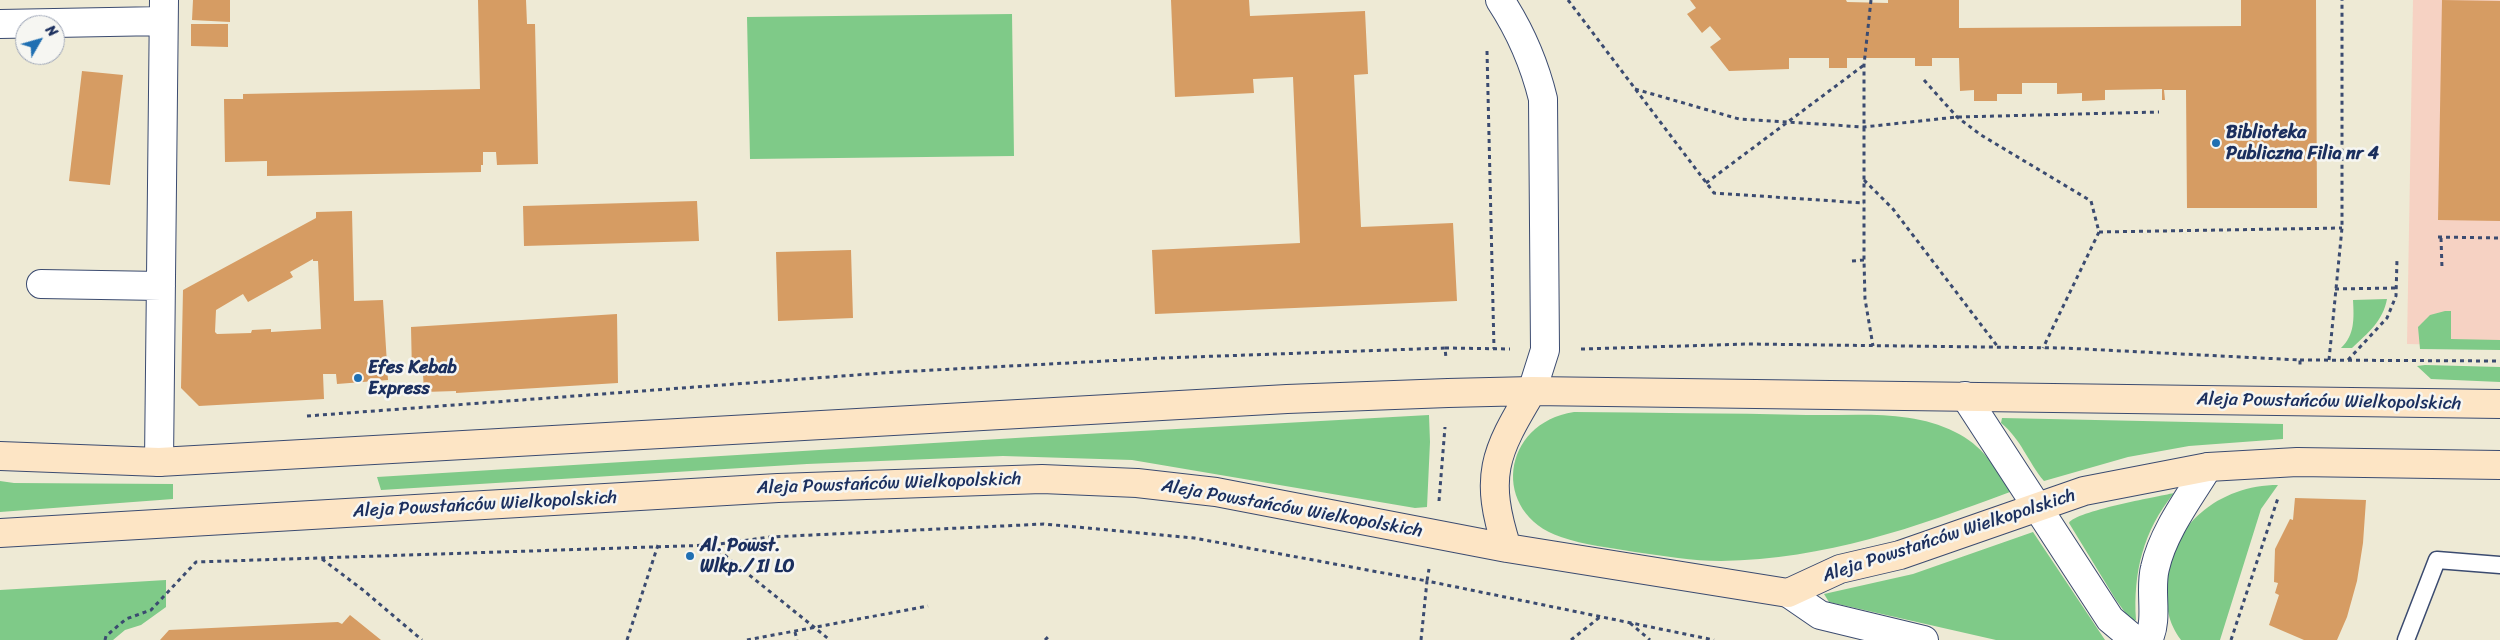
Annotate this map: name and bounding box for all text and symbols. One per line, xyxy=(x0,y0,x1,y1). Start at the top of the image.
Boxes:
north arrow xyxy=(15,15,65,65)
text: N xyxy=(39,20,64,43)
place label: Biblioteka Publiczna Filia nr 4 xyxy=(2226,122,2379,164)
marker: Biblioteka Publiczna Filia nr 4 xyxy=(2210,137,2222,149)
place label: Efes Kebab Express xyxy=(368,357,457,399)
marker: Efes Kebab Express xyxy=(352,372,364,384)
street label: Aleja Powstańców Wielkopolskich xyxy=(2197,389,2461,415)
street label: Aleja Powstańców Wielkopolskich xyxy=(756,469,1022,499)
street label: Aleja Powstańców Wielkopolskich xyxy=(1160,475,1424,543)
street label: Aleja Powstańców Wielkopolskich xyxy=(1820,485,2078,587)
street label: Aleja Powstańców Wielkopolskich xyxy=(352,487,618,523)
place label: Al. Powst. Wlkp./ II LO xyxy=(700,535,794,578)
marker: Al. Powst. Wlkp./ II LO xyxy=(684,550,696,562)

